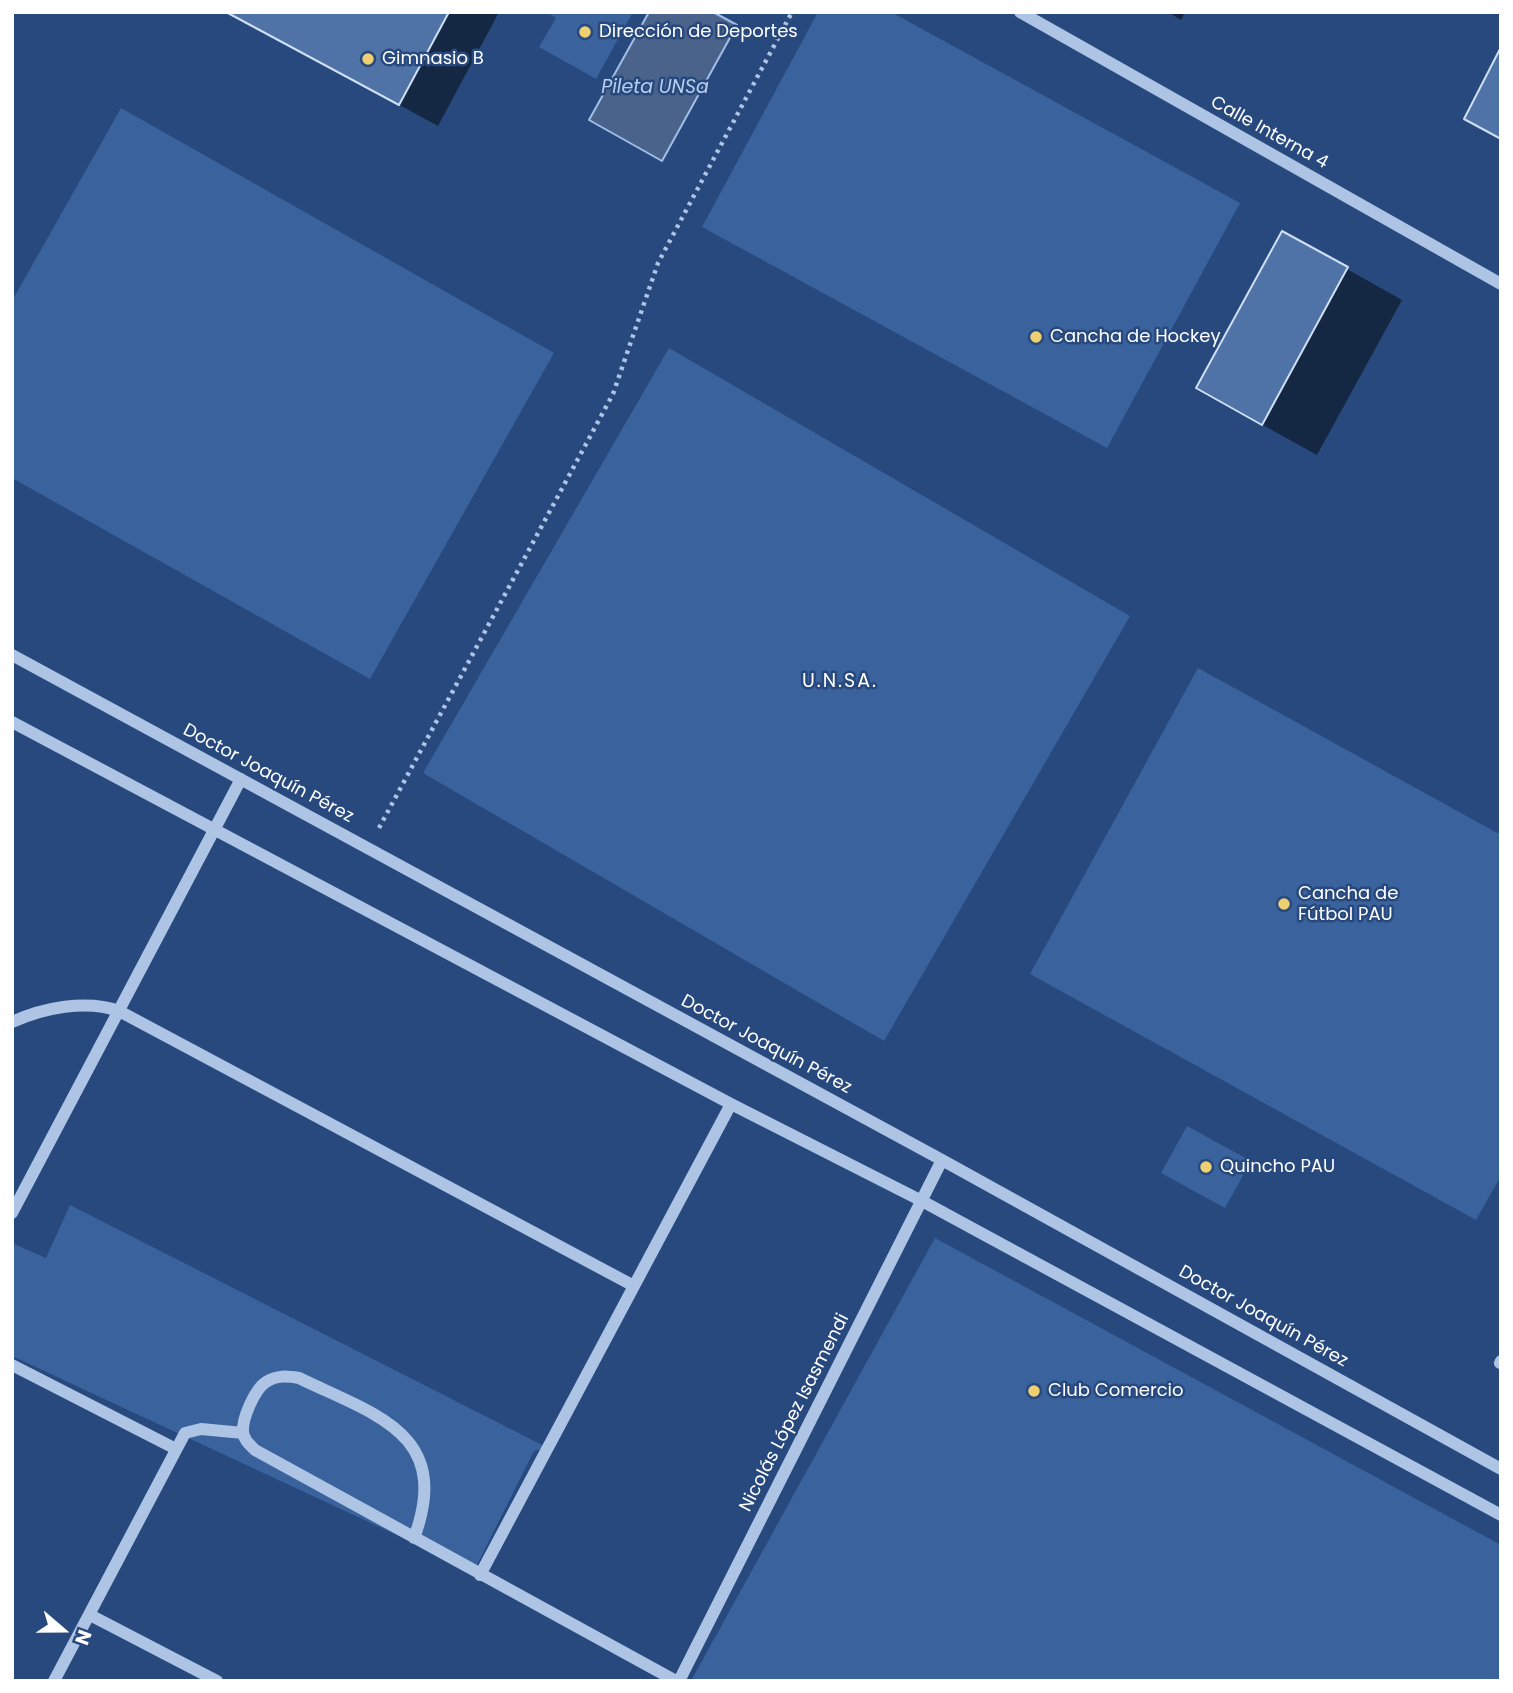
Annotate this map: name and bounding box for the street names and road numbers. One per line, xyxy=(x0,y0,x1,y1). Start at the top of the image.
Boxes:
street label: Calle Interna 4 xyxy=(1206,92,1332,174)
street label: Doctor Joaquín Pérez xyxy=(179,720,357,828)
street label: Doctor Joaquín Pérez xyxy=(677,991,855,1099)
street label: Doctor Joaquín Pérez xyxy=(1175,1261,1351,1373)
street label: Nicolás López Isasmendi xyxy=(736,1310,854,1516)

